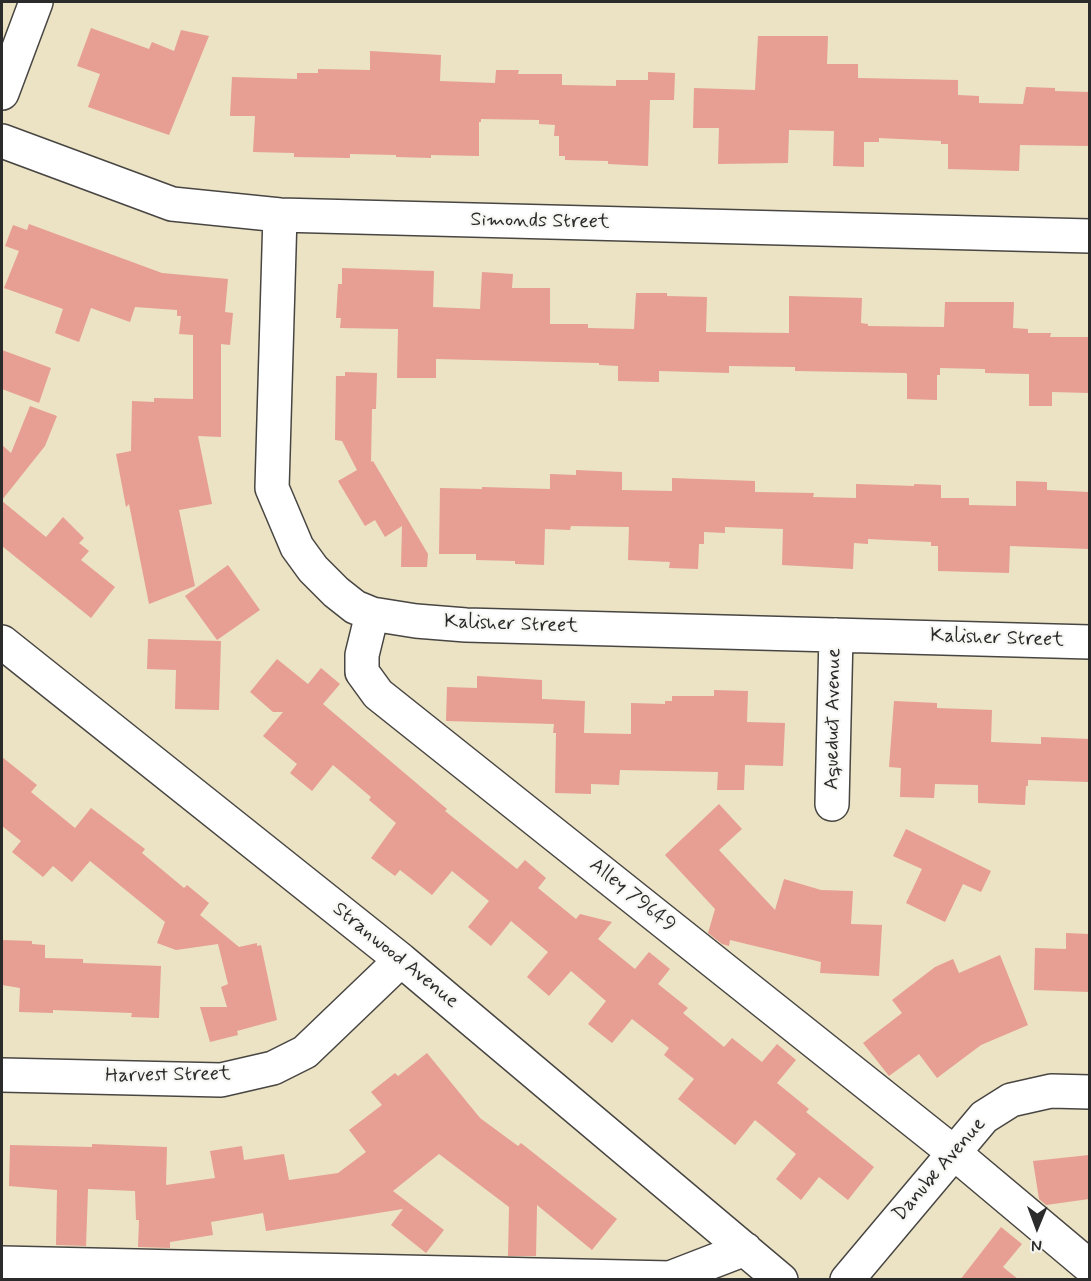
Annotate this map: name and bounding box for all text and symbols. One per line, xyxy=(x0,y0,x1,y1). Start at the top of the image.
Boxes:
street label: Simonds Street xyxy=(470,209,610,235)
street label: Kalisher Street xyxy=(444,611,578,639)
street label: Kalisher Street xyxy=(930,625,1064,653)
street label: Aqueduct Avenue xyxy=(821,648,847,790)
street label: Alley 79649 xyxy=(584,854,680,938)
street label: Stranwood Avenue xyxy=(327,898,463,1014)
street label: Harvest Street xyxy=(105,1063,231,1089)
street label: Danube Avenue xyxy=(888,1113,992,1227)
north arrow xyxy=(1007,1197,1067,1257)
text: N xyxy=(1031,1235,1042,1256)

